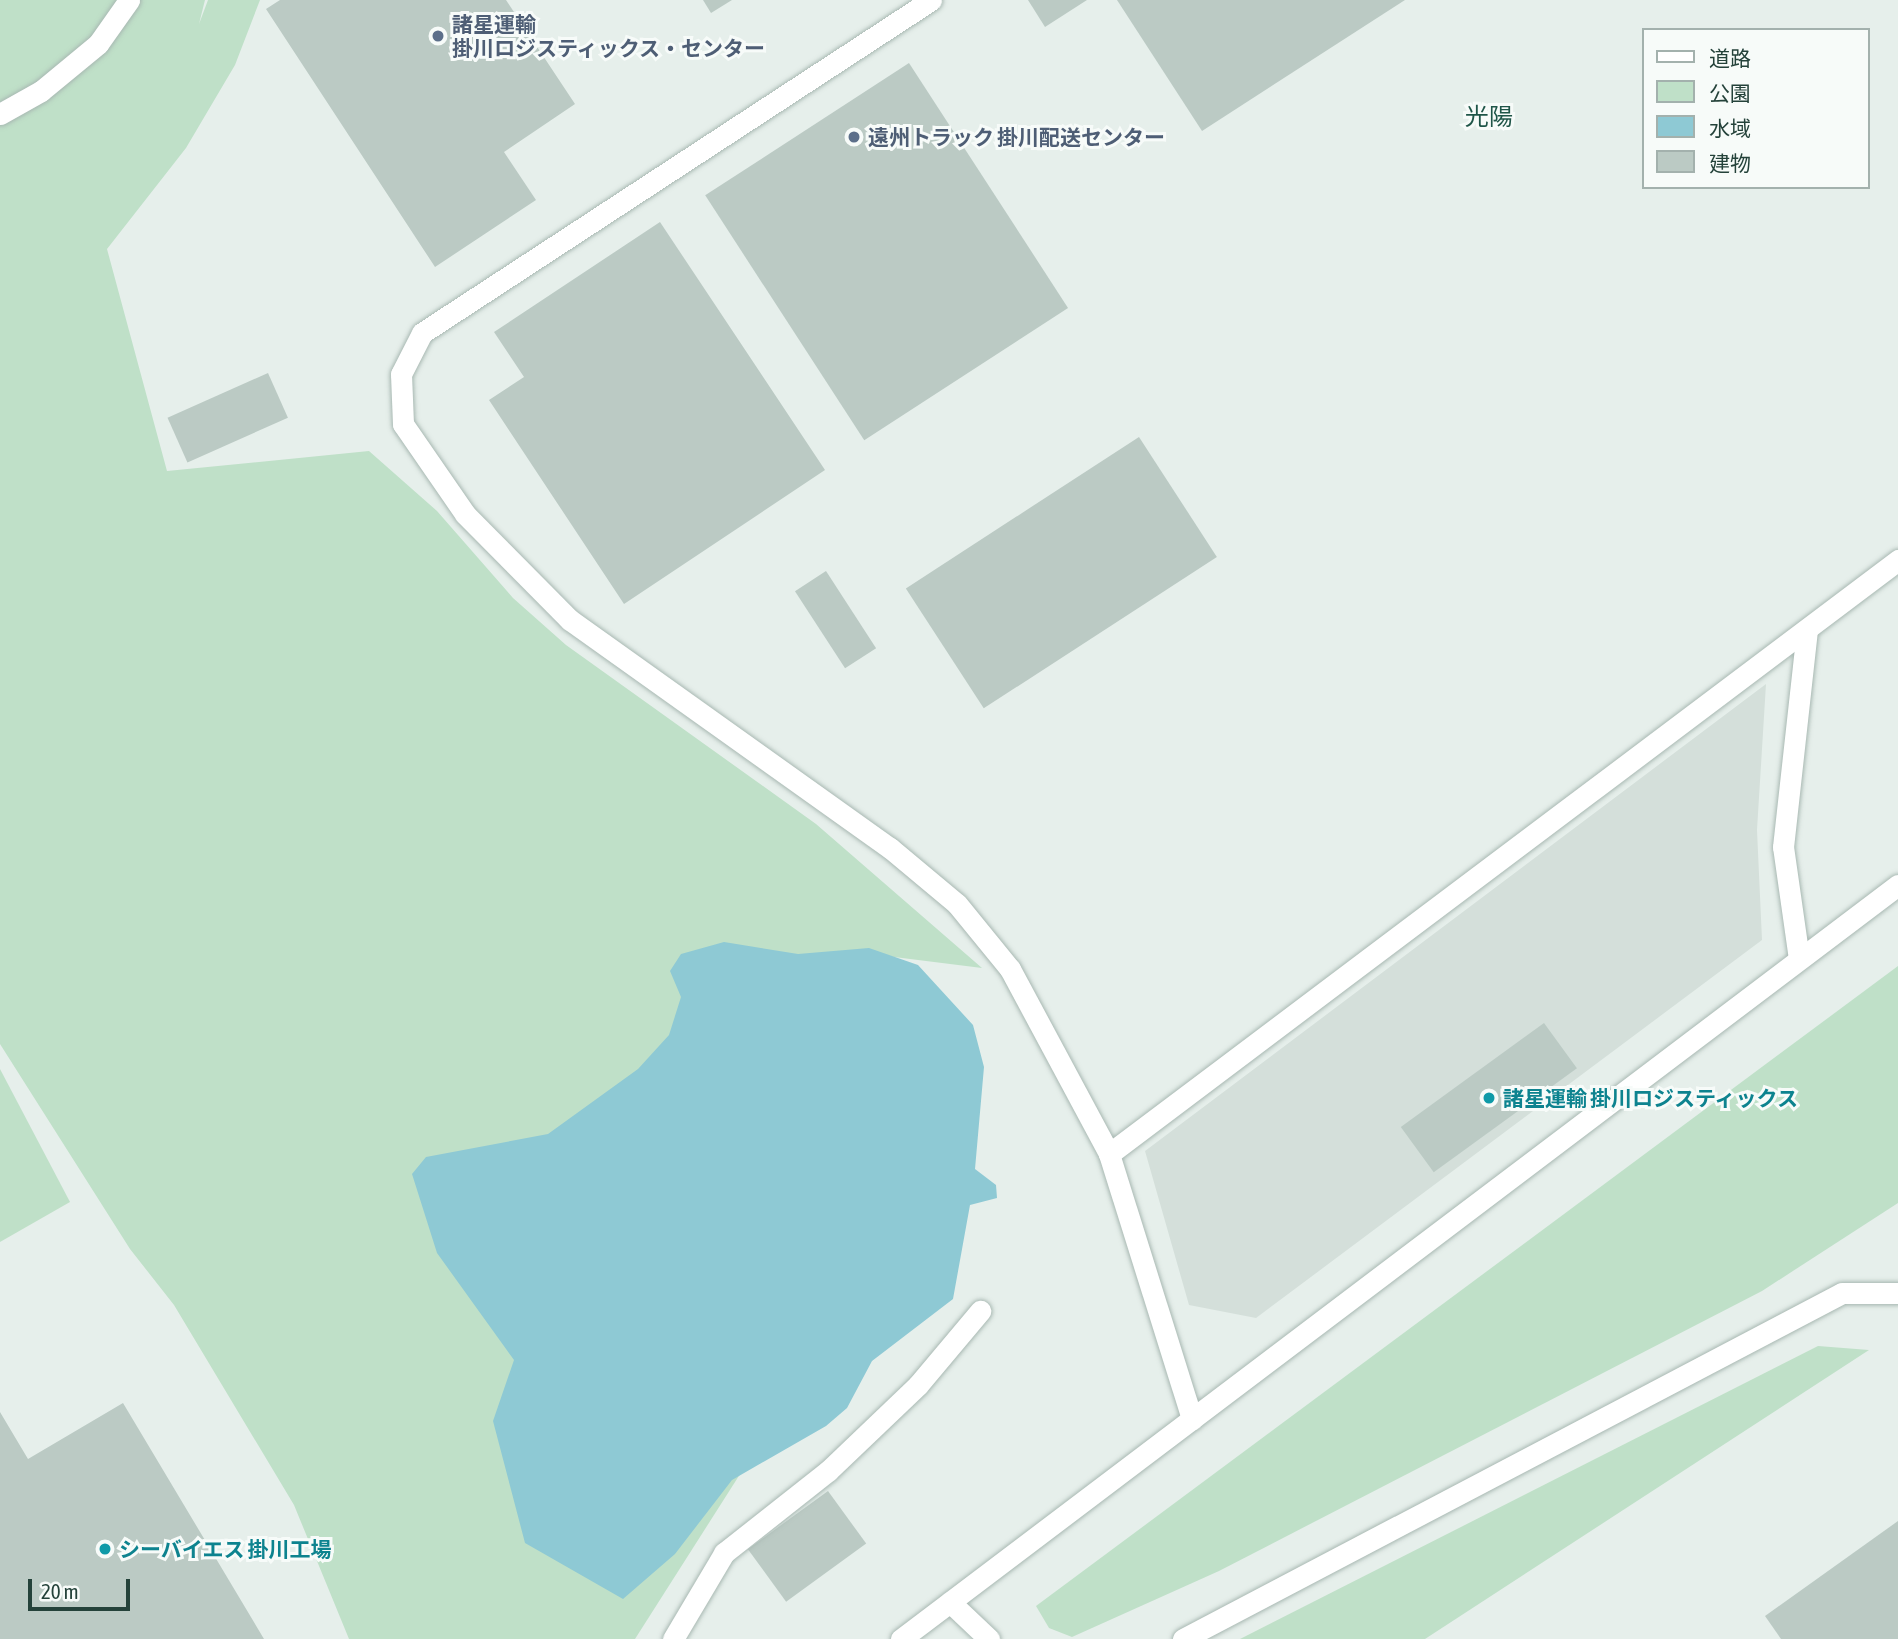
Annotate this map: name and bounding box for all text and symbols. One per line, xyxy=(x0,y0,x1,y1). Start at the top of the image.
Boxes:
place label: 諸星運輸 掛川ロジスティックス・センター xyxy=(452,11,767,61)
marker: 諸星運輸 掛川ロジスティックス・センター xyxy=(430,28,446,44)
legend xyxy=(1643,28,1870,189)
text: 道路 xyxy=(1709,46,1751,70)
text: 公園 xyxy=(1709,81,1751,105)
district label: 光陽 xyxy=(1465,103,1513,131)
text: 水域 xyxy=(1709,116,1751,140)
place label: 遠州トラック 掛川配送センター xyxy=(868,124,1165,150)
marker: 遠州トラック 掛川配送センター xyxy=(846,129,862,145)
text: 建物 xyxy=(1709,151,1751,175)
place label: 諸星運輸 掛川ロジスティックス xyxy=(1503,1085,1800,1111)
marker: 諸星運輸 掛川ロジスティックス xyxy=(1481,1090,1497,1106)
place label: シーバイエス 掛川工場 xyxy=(119,1536,332,1562)
marker: シーバイエス 掛川工場 xyxy=(97,1541,113,1557)
scale bar xyxy=(32,1566,133,1610)
text: 20 m xyxy=(41,1579,79,1603)

